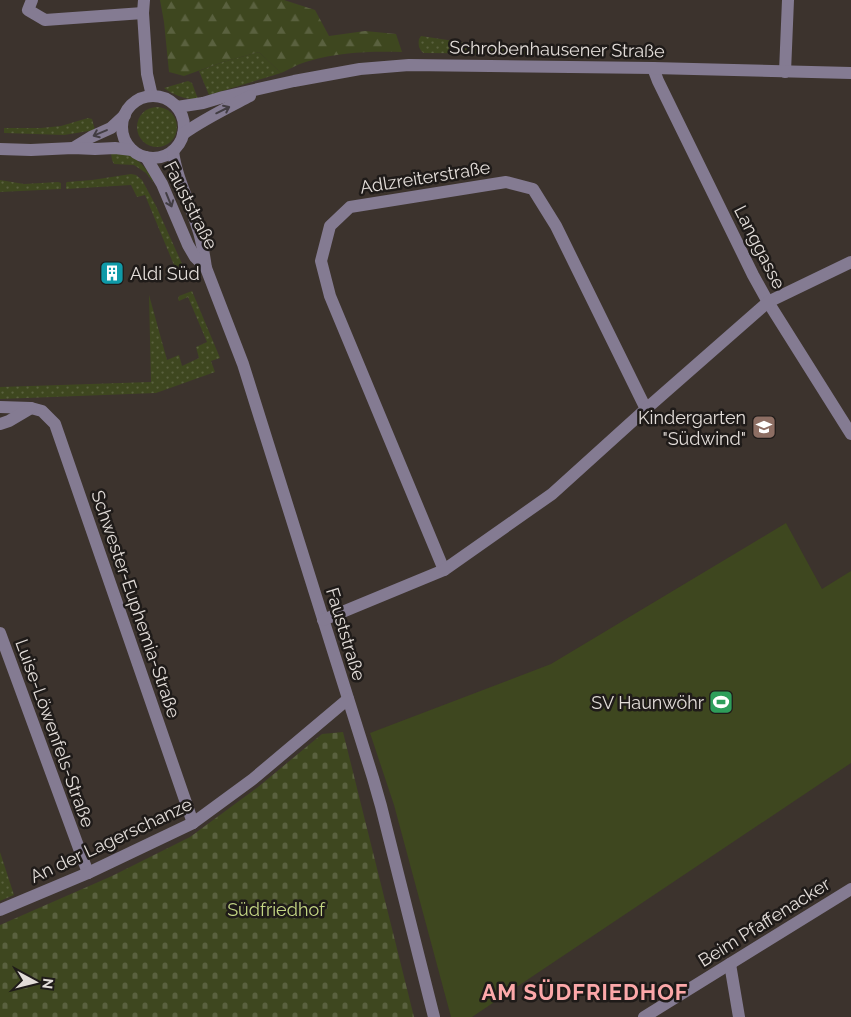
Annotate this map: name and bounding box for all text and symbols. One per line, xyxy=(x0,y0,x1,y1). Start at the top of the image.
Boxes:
street label: Schrobenhausener Straße xyxy=(449,37,665,61)
one-way arrow xyxy=(215,105,230,115)
one-way arrow xyxy=(93,128,108,138)
street label: Adlzreiterstraße xyxy=(358,156,492,198)
street label: Fauststraße xyxy=(160,157,222,253)
one-way arrow xyxy=(165,192,174,207)
street label: Langgasse xyxy=(730,202,790,293)
building icon: Aldi Süd xyxy=(99,260,125,286)
place label: Aldi Süd xyxy=(130,263,200,284)
place label: Kindergarten "Südwind" xyxy=(638,407,746,449)
school or university icon: Kindergarten "Südwind" xyxy=(751,414,777,440)
street label: Schwester-Euphemia-Straße xyxy=(87,487,185,721)
street label: Fauststraße xyxy=(322,585,370,683)
street label: Luise-Löwenfels-Straße xyxy=(11,636,99,830)
sports icon: SV Haunwöhr xyxy=(708,689,734,715)
place label: SV Haunwöhr xyxy=(591,692,705,713)
street label: An der Lagerschanze xyxy=(27,793,196,887)
street label: Beim Pfaffenacker xyxy=(694,873,834,971)
park label: Südfriedhof xyxy=(227,899,326,920)
north arrow xyxy=(10,957,60,1007)
text: N xyxy=(39,977,56,990)
district label: AM SÜDFRIEDHOF xyxy=(481,979,689,1005)

